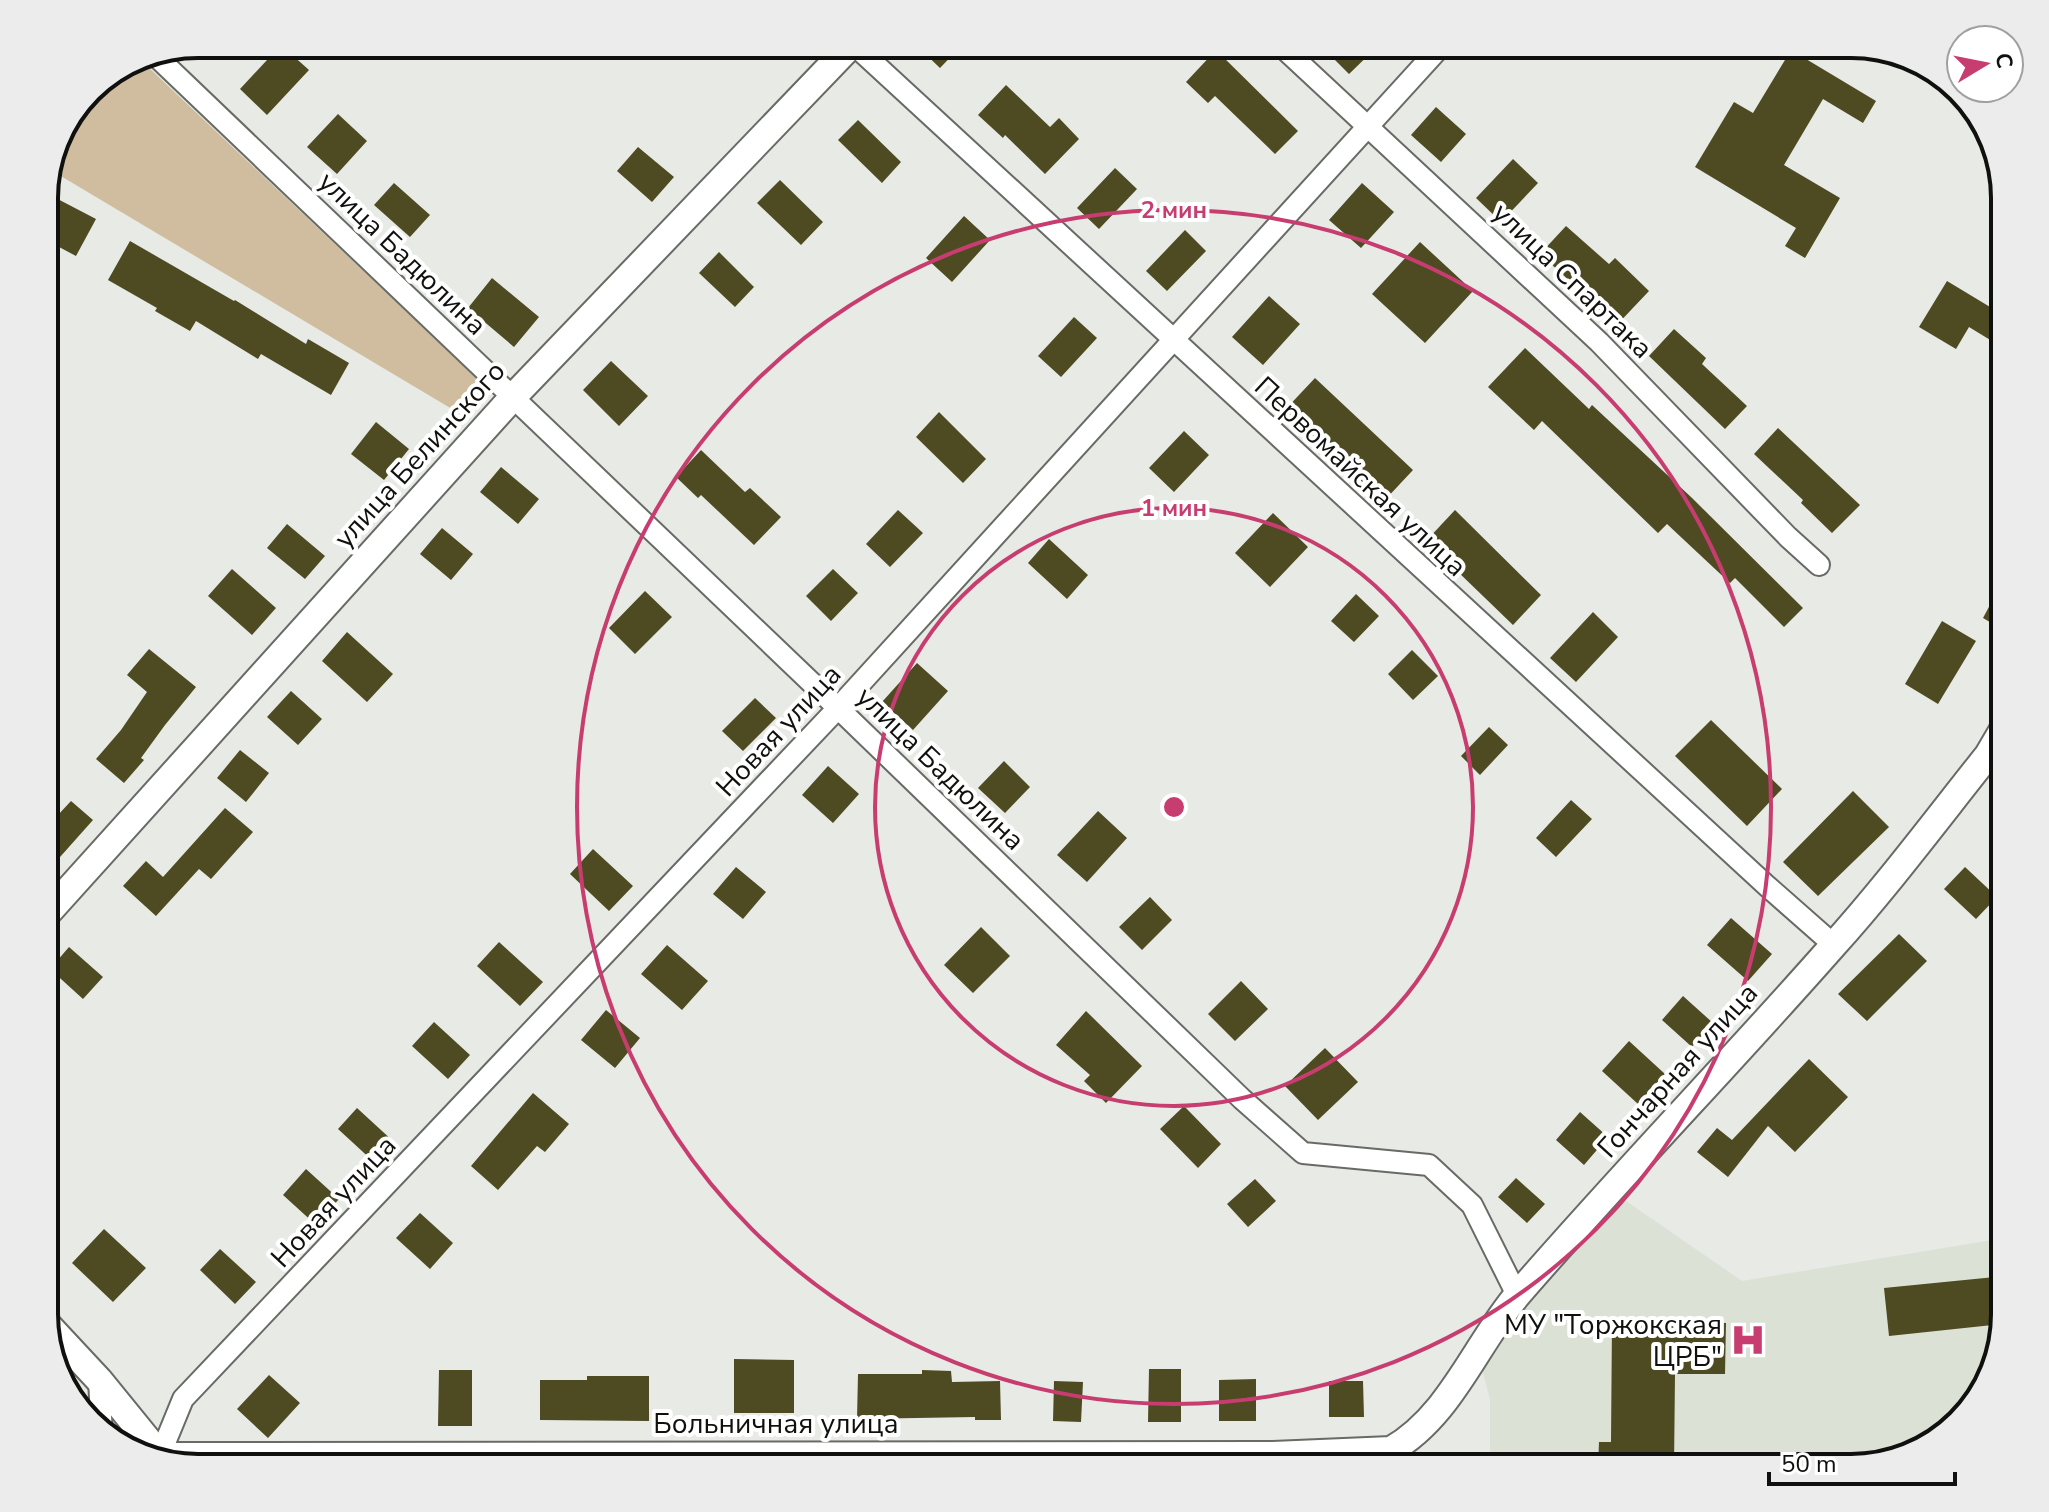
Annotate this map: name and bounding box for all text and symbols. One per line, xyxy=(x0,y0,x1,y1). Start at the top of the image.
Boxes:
north arrow xyxy=(1945,24,2025,104)
text: С xyxy=(1988,51,2020,71)
street label: улица Бадюлина xyxy=(310,163,495,344)
text: 2 мин xyxy=(1141,194,1207,226)
street label: улица Спартака xyxy=(1484,194,1661,367)
street label: улица Белинского xyxy=(325,353,514,556)
street label: Первомайская улица xyxy=(1246,368,1475,585)
text: 1 мин xyxy=(1141,492,1207,524)
street label: Новая улица xyxy=(708,656,850,805)
street label: улица Бадюлина xyxy=(848,678,1033,859)
centre of rings xyxy=(1160,793,1188,821)
street label: Гончарная улица xyxy=(1589,975,1767,1166)
street label: Новая улица xyxy=(263,1127,405,1276)
place label: МУ "Торжокская ЦРБ" xyxy=(1504,1306,1722,1376)
hospital icon: МУ "Торжокская ЦРБ" xyxy=(1729,1321,1767,1359)
street label: Больничная улица xyxy=(653,1405,899,1443)
scale bar xyxy=(1769,1436,1955,1486)
text: 50 m xyxy=(1781,1448,1837,1480)

